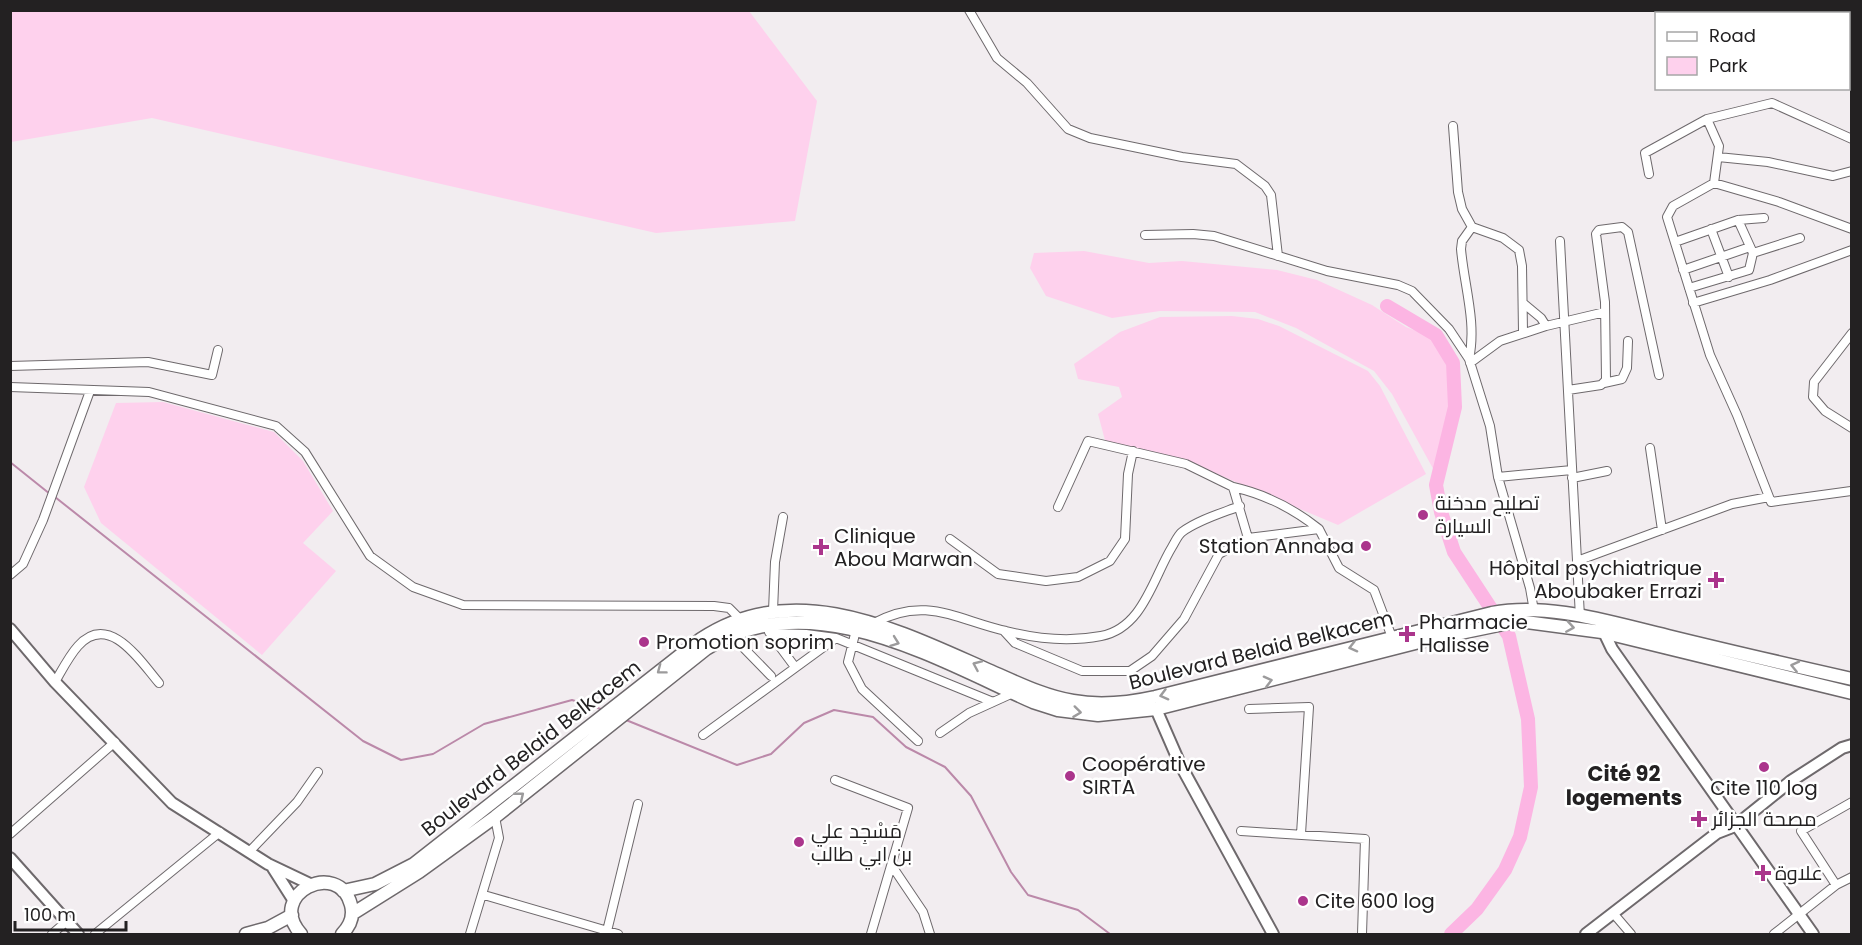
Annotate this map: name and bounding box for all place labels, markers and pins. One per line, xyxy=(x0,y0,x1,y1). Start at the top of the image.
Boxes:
place label: تصليح مدخنة السيارة xyxy=(1435,489,1540,540)
marker: تصليح مدخنة السيارة xyxy=(1416,508,1430,522)
place label: Clinique Abou Marwan xyxy=(834,522,973,573)
place label: Station Annaba xyxy=(1199,532,1354,560)
marker: Clinique Abou Marwan xyxy=(812,538,830,556)
marker: Station Annaba xyxy=(1359,539,1373,553)
place label: Hôpital psychiatrique Aboubaker Errazi xyxy=(1489,554,1702,605)
marker: Hôpital psychiatrique Aboubaker Errazi xyxy=(1707,571,1725,589)
place label: Pharmacie Halisse xyxy=(1419,608,1528,659)
marker: Pharmacie Halisse xyxy=(1400,627,1414,641)
place label: Promotion soprim xyxy=(656,628,834,656)
marker: Promotion soprim xyxy=(637,635,651,649)
place label: Coopérative SIRTA xyxy=(1082,750,1206,801)
marker: Cite 110 log xyxy=(1757,760,1771,774)
marker: Coopérative SIRTA xyxy=(1063,769,1077,783)
place label: Cite 110 log xyxy=(1710,774,1818,802)
place label: مصحة الجزائر xyxy=(1711,805,1817,833)
marker: مصحة الجزائر xyxy=(1690,810,1708,828)
place label: مَسْجِد علي بن ابي طالب xyxy=(811,817,912,870)
marker: مَسْجِد علي بن ابي طالب xyxy=(792,835,806,849)
place label: علاوة xyxy=(1775,859,1823,887)
marker: علاوة xyxy=(1756,866,1770,880)
place label: Cite 600 log xyxy=(1315,887,1435,915)
marker: Cite 600 log xyxy=(1296,894,1310,908)

